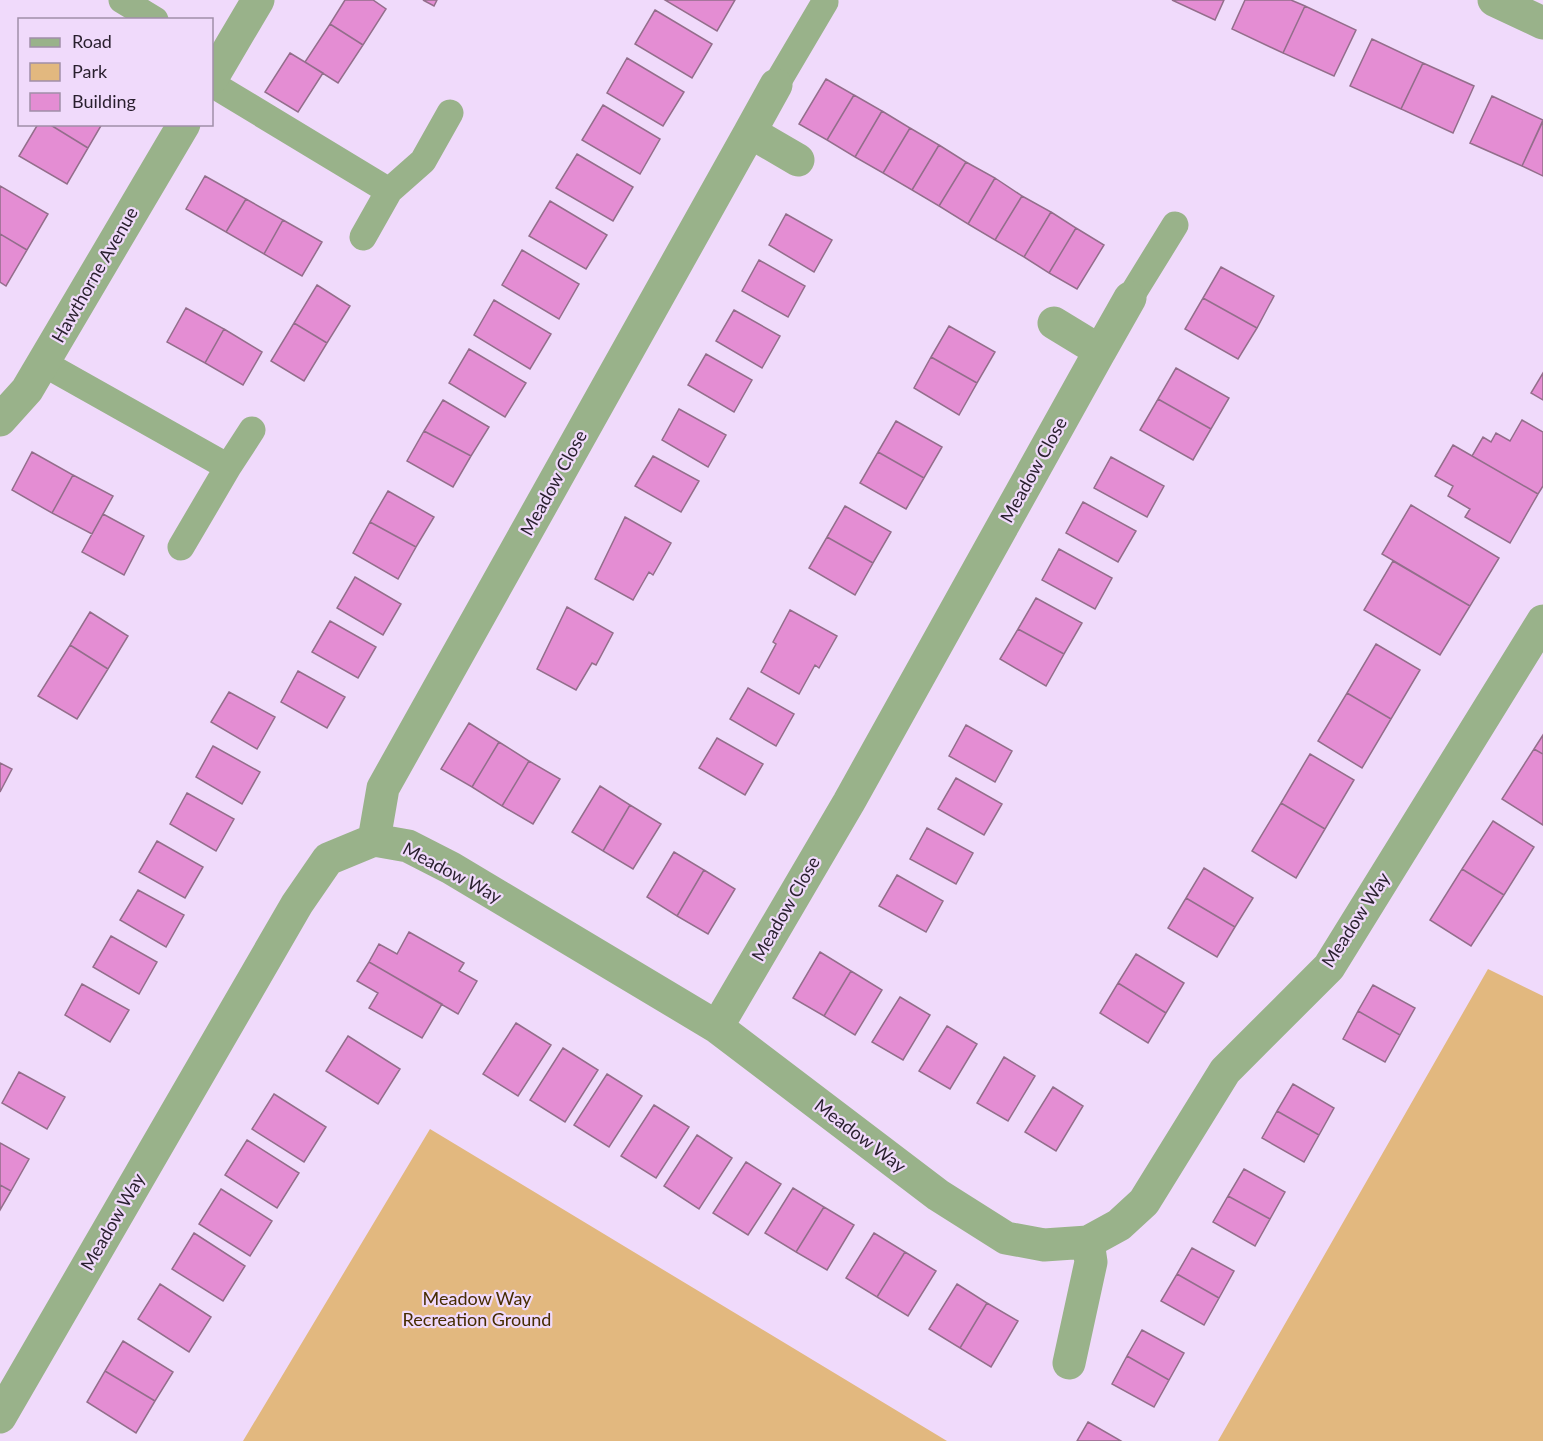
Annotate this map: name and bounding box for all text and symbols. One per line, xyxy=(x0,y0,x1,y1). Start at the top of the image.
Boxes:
legend xyxy=(18,18,213,126)
text: Road xyxy=(72,30,112,52)
text: Park xyxy=(72,60,108,82)
text: Building xyxy=(72,90,136,112)
street label: Hawthorne Avenue xyxy=(46,203,142,346)
street label: Meadow Close xyxy=(995,413,1071,526)
street label: Meadow Close xyxy=(515,426,591,539)
street label: Meadow Way xyxy=(399,837,506,908)
street label: Meadow Close xyxy=(746,852,824,965)
street label: Meadow Way xyxy=(1316,867,1394,971)
street label: Meadow Way xyxy=(811,1094,911,1177)
street label: Meadow Way xyxy=(75,1168,149,1274)
park label: Meadow Way Recreation Ground xyxy=(403,1287,551,1330)

